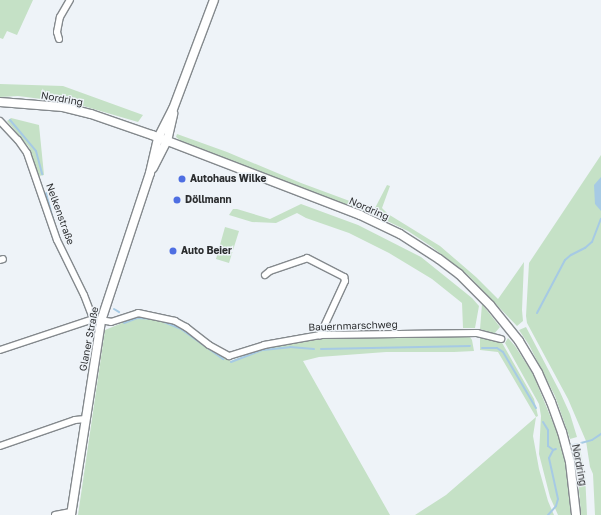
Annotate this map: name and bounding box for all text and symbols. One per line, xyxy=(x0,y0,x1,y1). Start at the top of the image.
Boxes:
street label: Nordring xyxy=(40,89,84,109)
place label: Autohaus Wilke xyxy=(190,173,266,185)
marker: Autohaus Wilke xyxy=(177,174,187,184)
street label: Nelkenstraße xyxy=(43,182,77,246)
place label: Döllmann xyxy=(185,194,231,206)
marker: Döllmann xyxy=(172,195,182,205)
street label: Nordring xyxy=(347,195,391,223)
place label: Auto Beier xyxy=(181,245,232,257)
marker: Auto Beier xyxy=(168,246,178,256)
street label: Glaner Straße xyxy=(77,306,101,372)
street label: Bauernmarschweg xyxy=(308,318,398,334)
street label: Nordring xyxy=(569,443,589,487)

